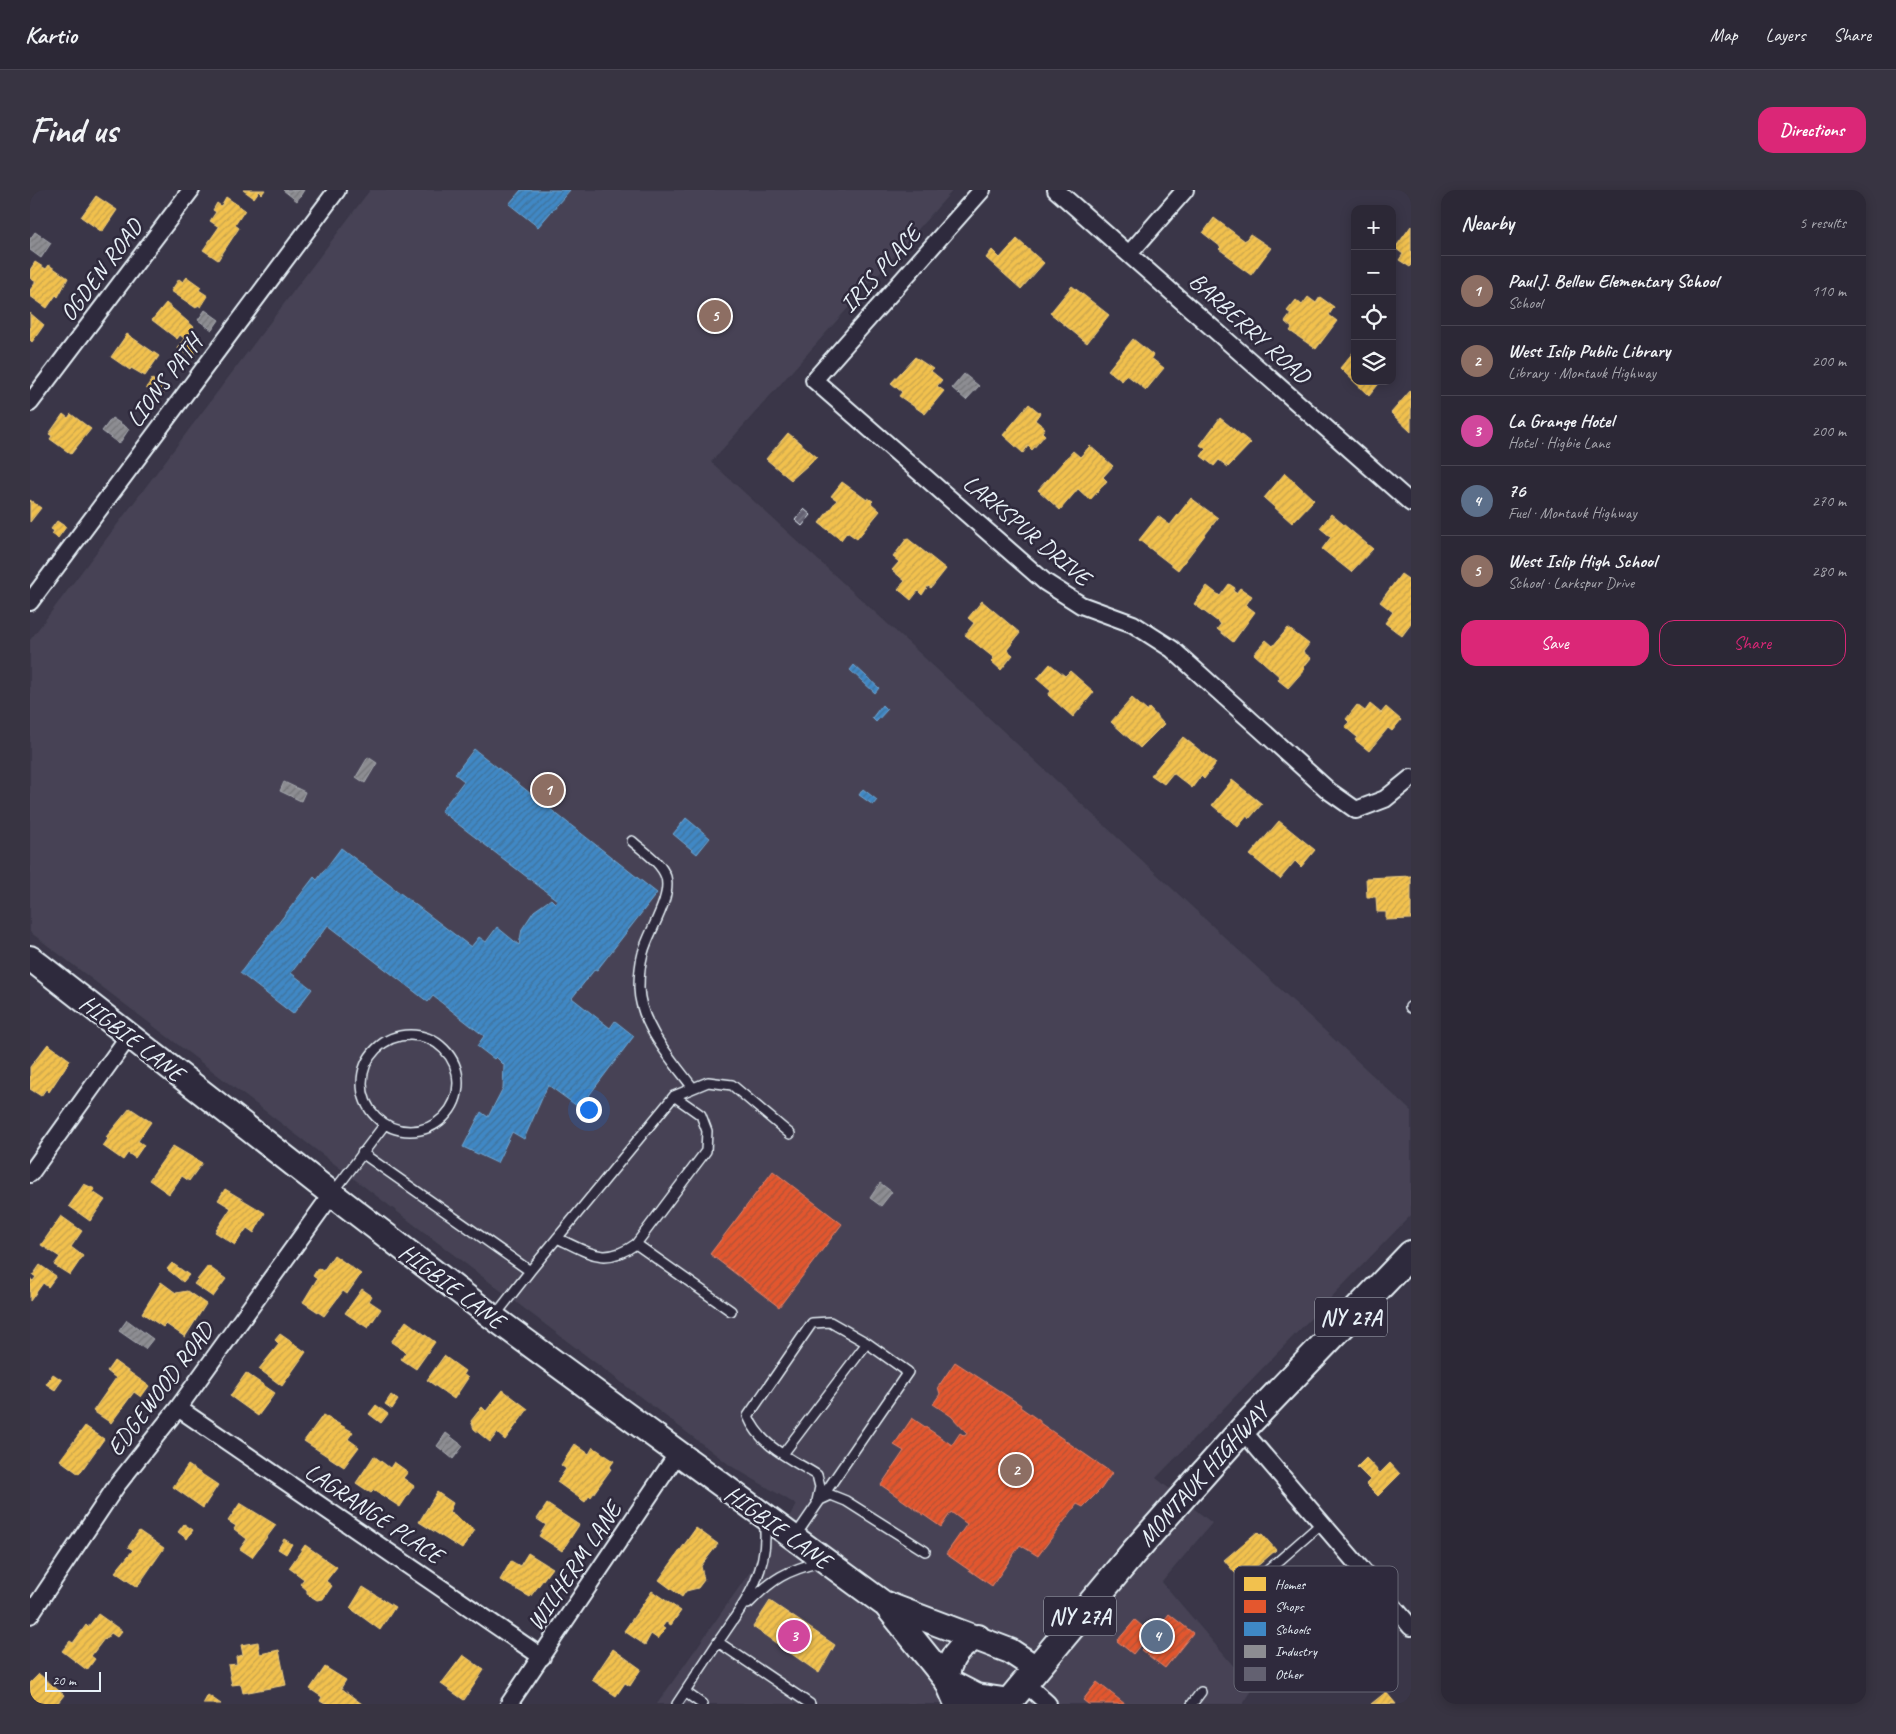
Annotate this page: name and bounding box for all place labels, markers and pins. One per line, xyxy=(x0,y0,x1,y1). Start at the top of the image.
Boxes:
pin: 5 xyxy=(699,297,731,335)
pin: 1 xyxy=(532,771,564,809)
pin: 2 xyxy=(1000,1451,1032,1489)
pin: 3 xyxy=(778,1617,810,1655)
pin: 4 xyxy=(1141,1617,1173,1655)

